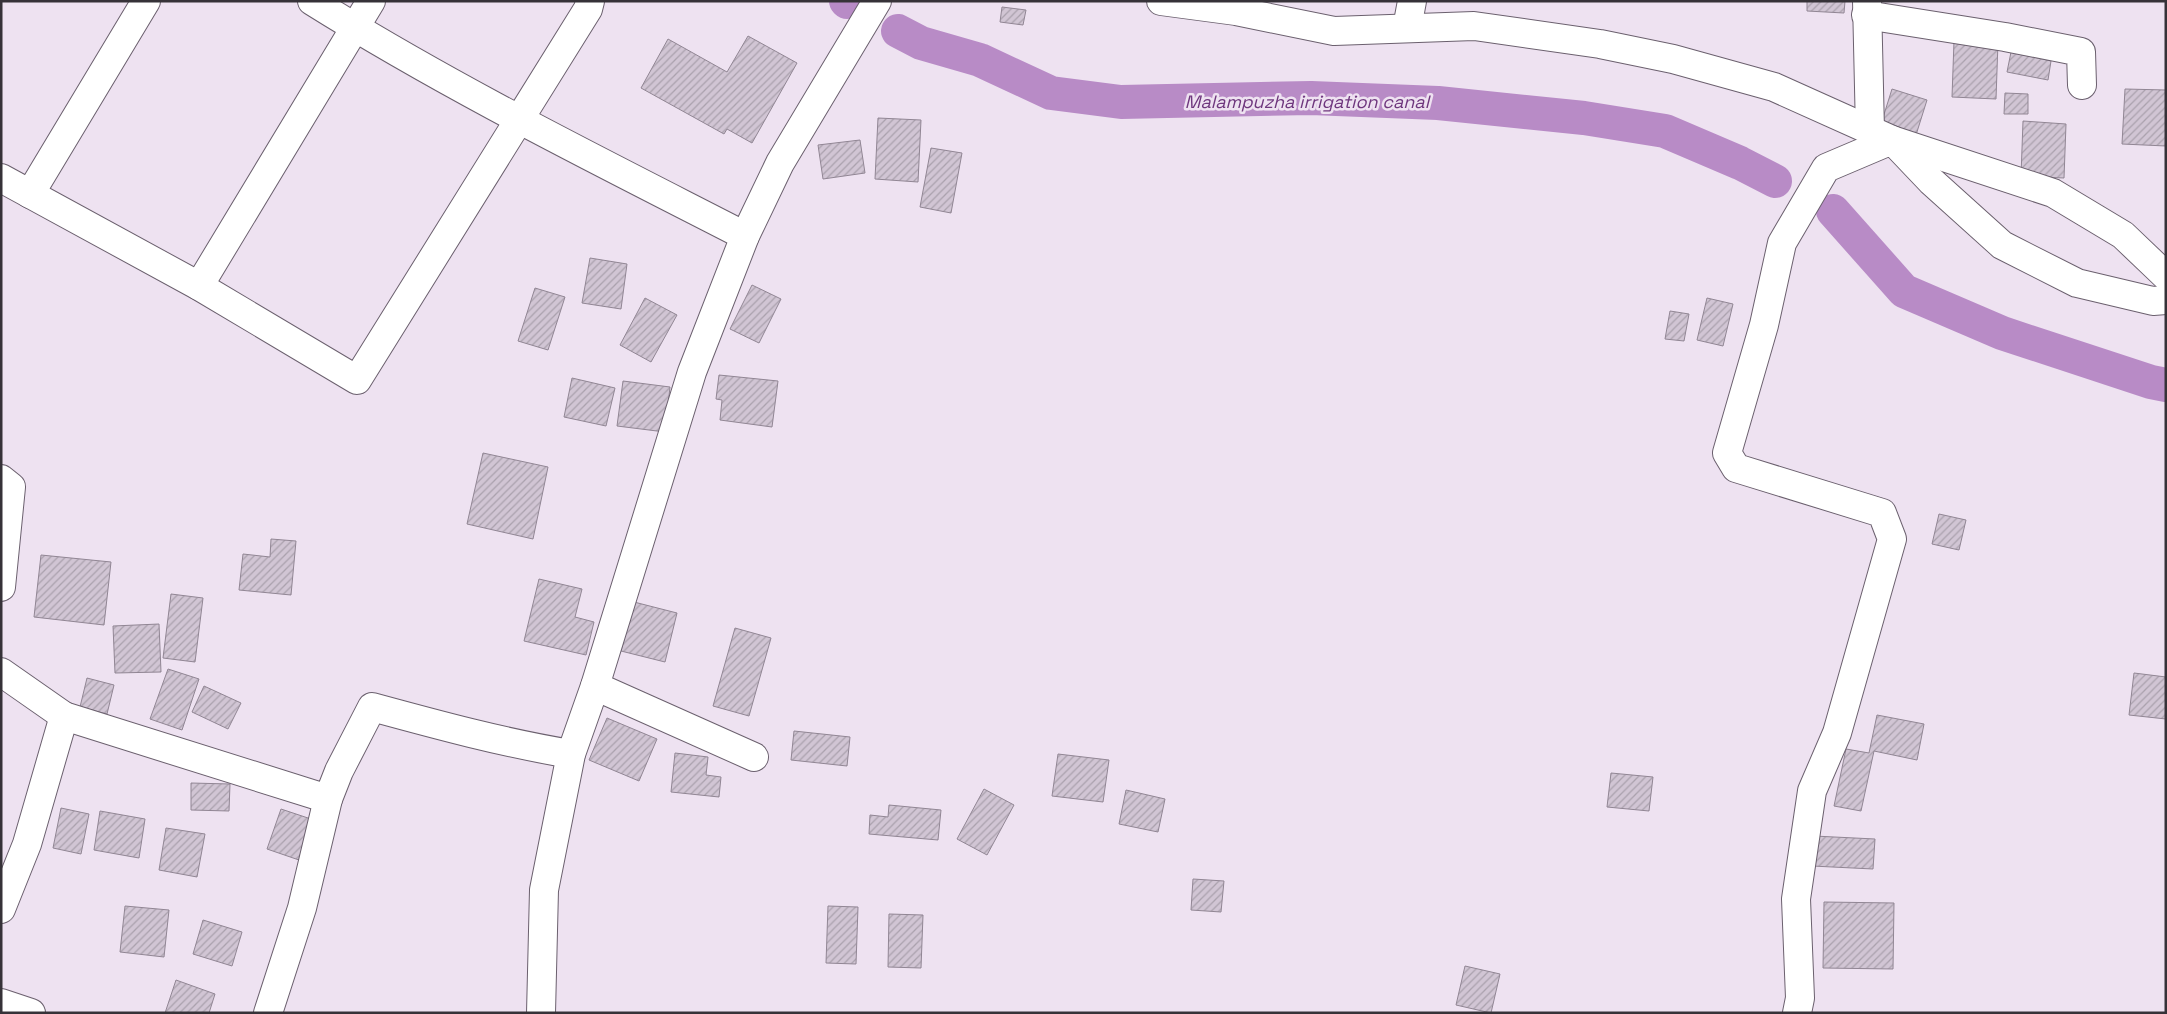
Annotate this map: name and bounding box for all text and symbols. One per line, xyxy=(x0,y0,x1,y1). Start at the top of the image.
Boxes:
water label: Malampuzha irrigation canal xyxy=(1185,90,1432,113)

